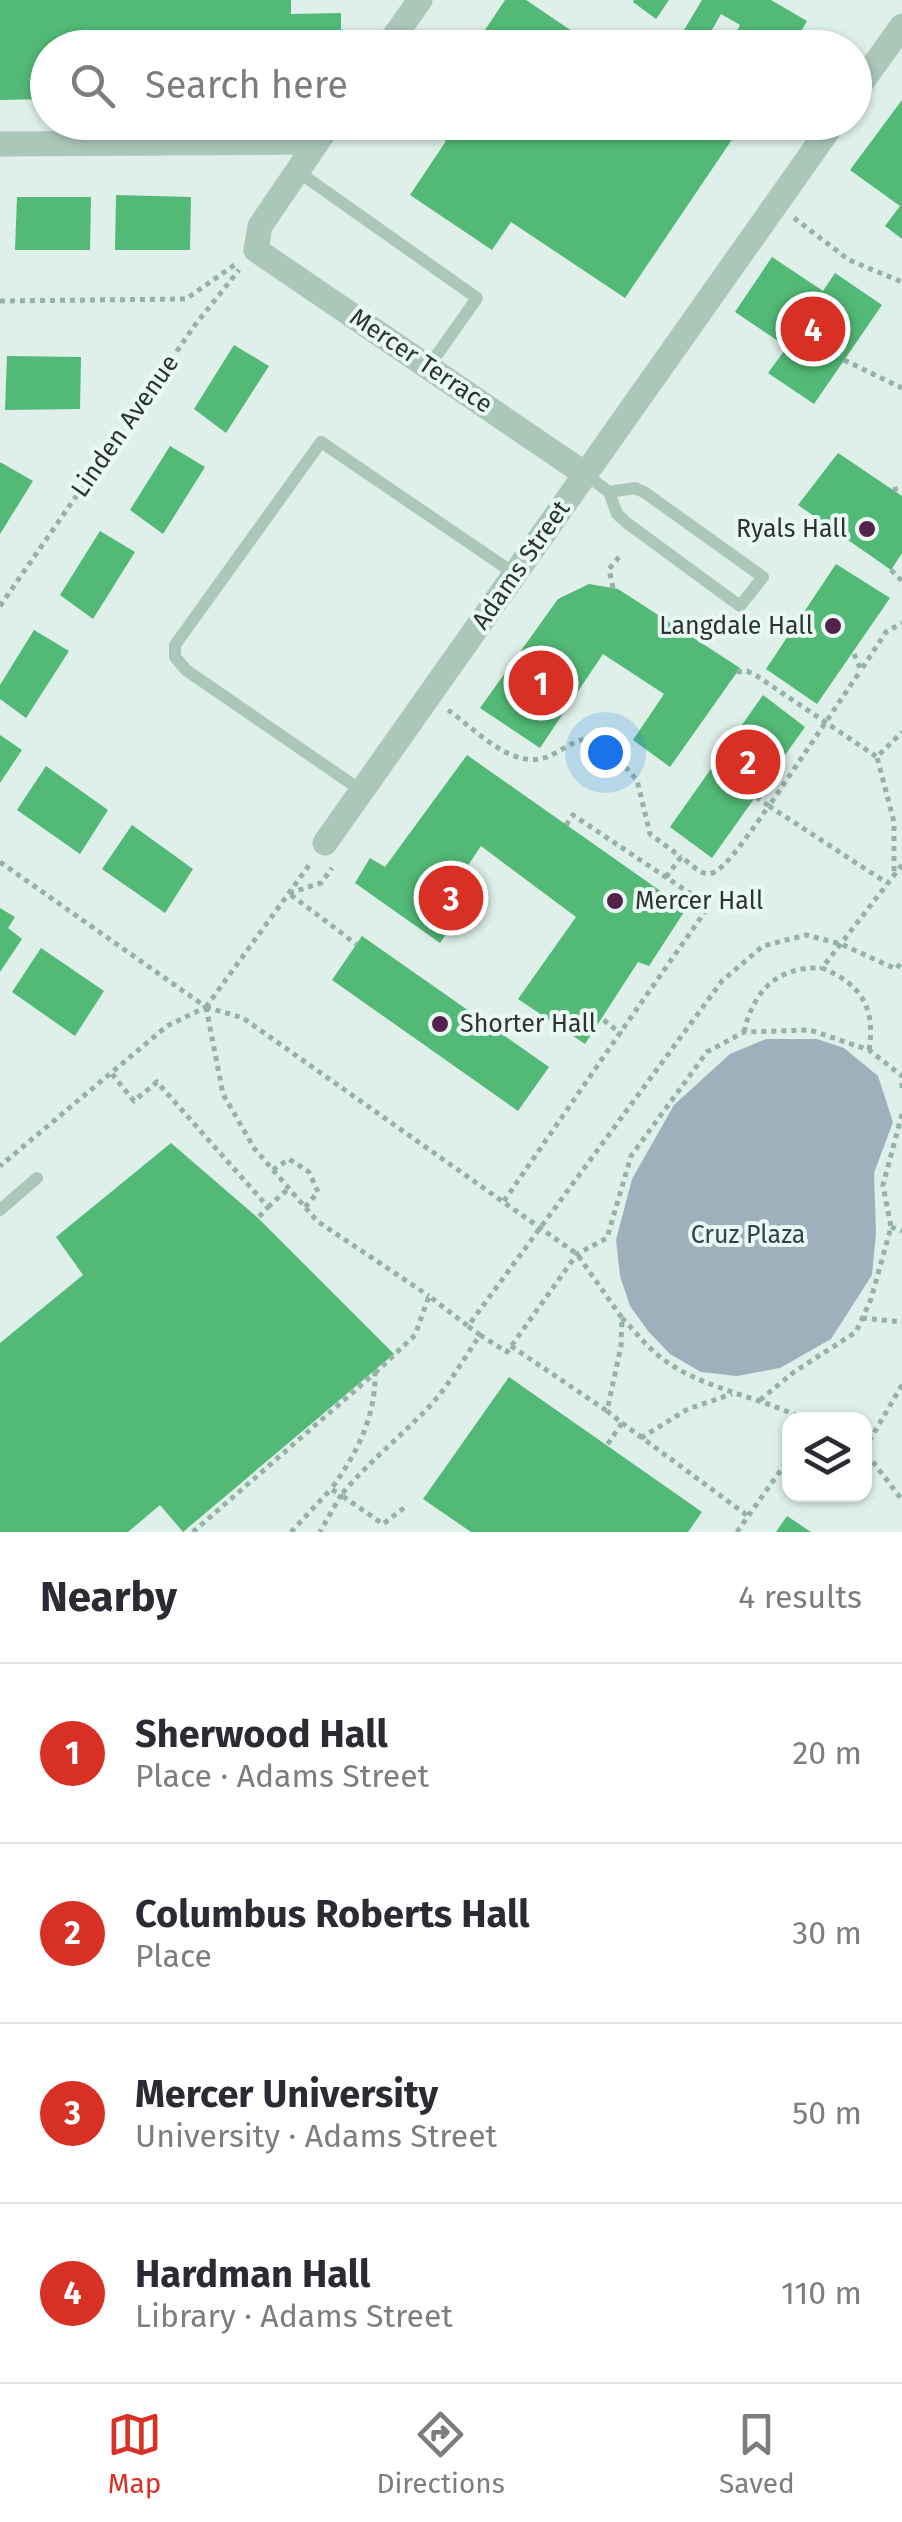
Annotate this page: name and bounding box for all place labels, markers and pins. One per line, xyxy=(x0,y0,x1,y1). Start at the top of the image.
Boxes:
pin: 4 xyxy=(780,292,846,366)
place label: Ryals Hall xyxy=(736,514,847,544)
marker: Ryals Hall xyxy=(856,518,878,540)
place label: Langdale Hall xyxy=(659,611,813,641)
marker: Langdale Hall xyxy=(822,615,844,637)
pin: 1 xyxy=(508,646,574,720)
pin: 2 xyxy=(716,724,780,800)
pin: 3 xyxy=(418,860,484,936)
place label: Mercer Hall xyxy=(635,886,763,916)
marker: Mercer Hall xyxy=(604,890,626,912)
place label: Shorter Hall xyxy=(460,1009,596,1039)
marker: Shorter Hall xyxy=(429,1013,451,1035)

